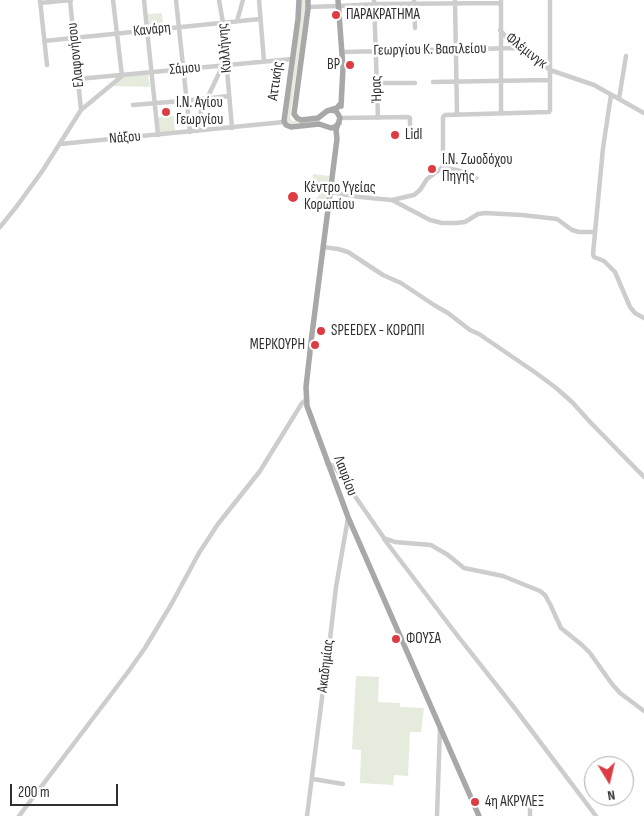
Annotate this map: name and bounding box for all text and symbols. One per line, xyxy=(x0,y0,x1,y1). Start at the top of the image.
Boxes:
place label: ΠΑΡΑΚΡΑΤΗΜΑ xyxy=(346,6,420,24)
marker: ΠΑΡΑΚΡΑΤΗΜΑ xyxy=(330,9,342,21)
street label: Κανάρη xyxy=(132,19,172,41)
street label: Ελαφονήσου xyxy=(64,22,88,88)
street label: Κυλλήνης xyxy=(214,22,236,74)
street label: Φλέμινγκ xyxy=(501,29,551,73)
street label: Γεωργίου Κ. Βασιλείου xyxy=(373,40,487,60)
place label: BP xyxy=(327,56,340,74)
street label: Σάμου xyxy=(169,59,201,79)
marker: BP xyxy=(344,59,356,71)
street label: Αττικής xyxy=(264,60,288,102)
street label: Ήρας xyxy=(368,75,386,103)
place label: Ι.Ν. Αγίου Γεωργίου xyxy=(176,94,223,129)
marker: Ι.Ν. Αγίου Γεωργίου xyxy=(160,106,172,118)
place label: Lidl xyxy=(405,126,422,144)
street label: Νάξου xyxy=(109,128,141,148)
marker: Lidl xyxy=(389,129,401,141)
place label: Ι.Ν. Ζωοδόχου Πηγής xyxy=(442,151,513,186)
marker: Ι.Ν. Ζωοδόχου Πηγής xyxy=(426,163,438,175)
place label: Κέντρο Υγείας Κορωπίου xyxy=(304,179,376,214)
marker: Κέντρο Υγείας Κορωπίου xyxy=(286,190,300,204)
place label: SPEEDEX - ΚΟΡΩΠΙ xyxy=(331,322,424,340)
marker: SPEEDEX - ΚΟΡΩΠΙ xyxy=(315,325,327,337)
place label: ΜΕΡΚΟΥΡΗ xyxy=(250,336,305,354)
marker: ΜΕΡΚΟΥΡΗ xyxy=(309,339,321,351)
street label: Λαυρίου xyxy=(329,453,361,499)
place label: ΦΟΥΣΑ xyxy=(406,630,441,648)
marker: ΦΟΥΣΑ xyxy=(390,633,402,645)
street label: Ακαδημίας xyxy=(314,638,338,694)
north arrow xyxy=(584,756,634,806)
scale bar xyxy=(12,774,120,806)
text: 200 m xyxy=(18,783,50,802)
text: N xyxy=(606,786,616,804)
place label: 4η ΑΚΡΥΛΕΞ xyxy=(485,793,544,811)
marker: 4η ΑΚΡΥΛΕΞ xyxy=(469,796,481,808)

